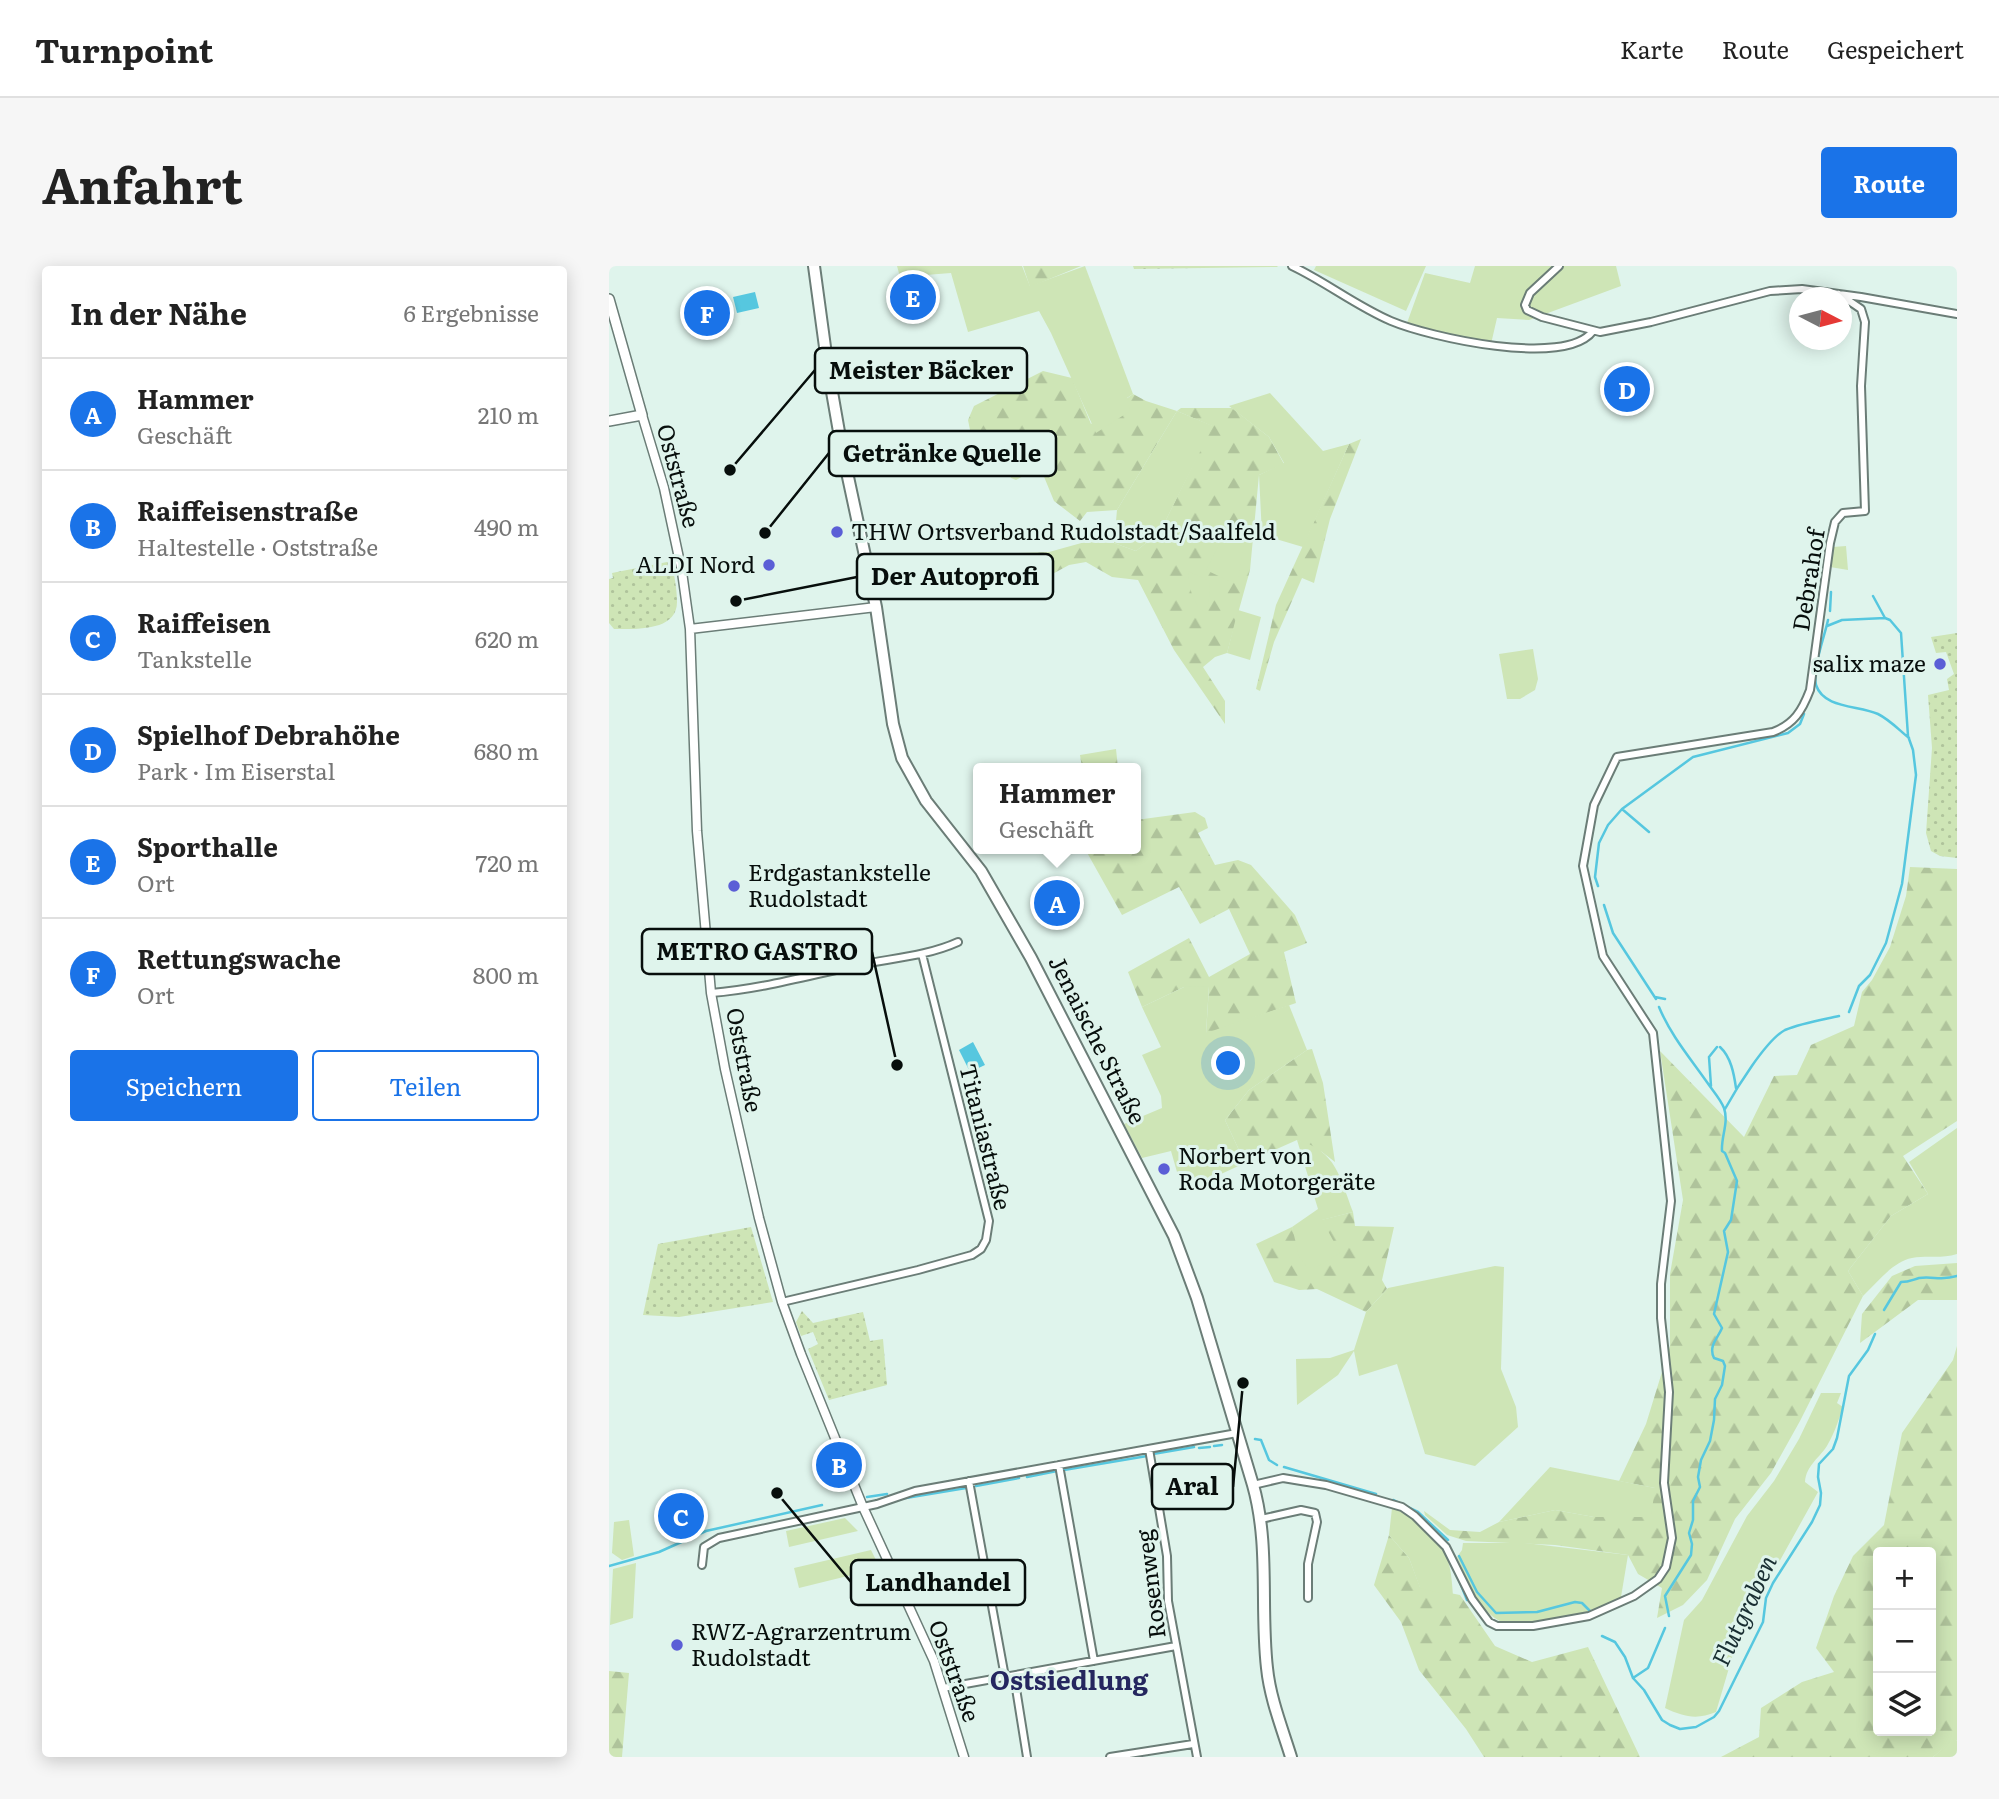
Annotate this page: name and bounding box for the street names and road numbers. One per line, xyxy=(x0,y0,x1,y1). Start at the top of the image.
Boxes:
street label: Oststraße xyxy=(650,420,710,531)
street label: Debrahof xyxy=(1782,524,1832,633)
street label: Jenaische Straße xyxy=(1042,949,1156,1129)
street label: Oststraße xyxy=(719,1004,773,1115)
street label: Titaniastraße xyxy=(952,1060,1022,1213)
street label: Rosenweg xyxy=(1125,1528,1173,1641)
street label: Oststraße xyxy=(922,1615,990,1726)

